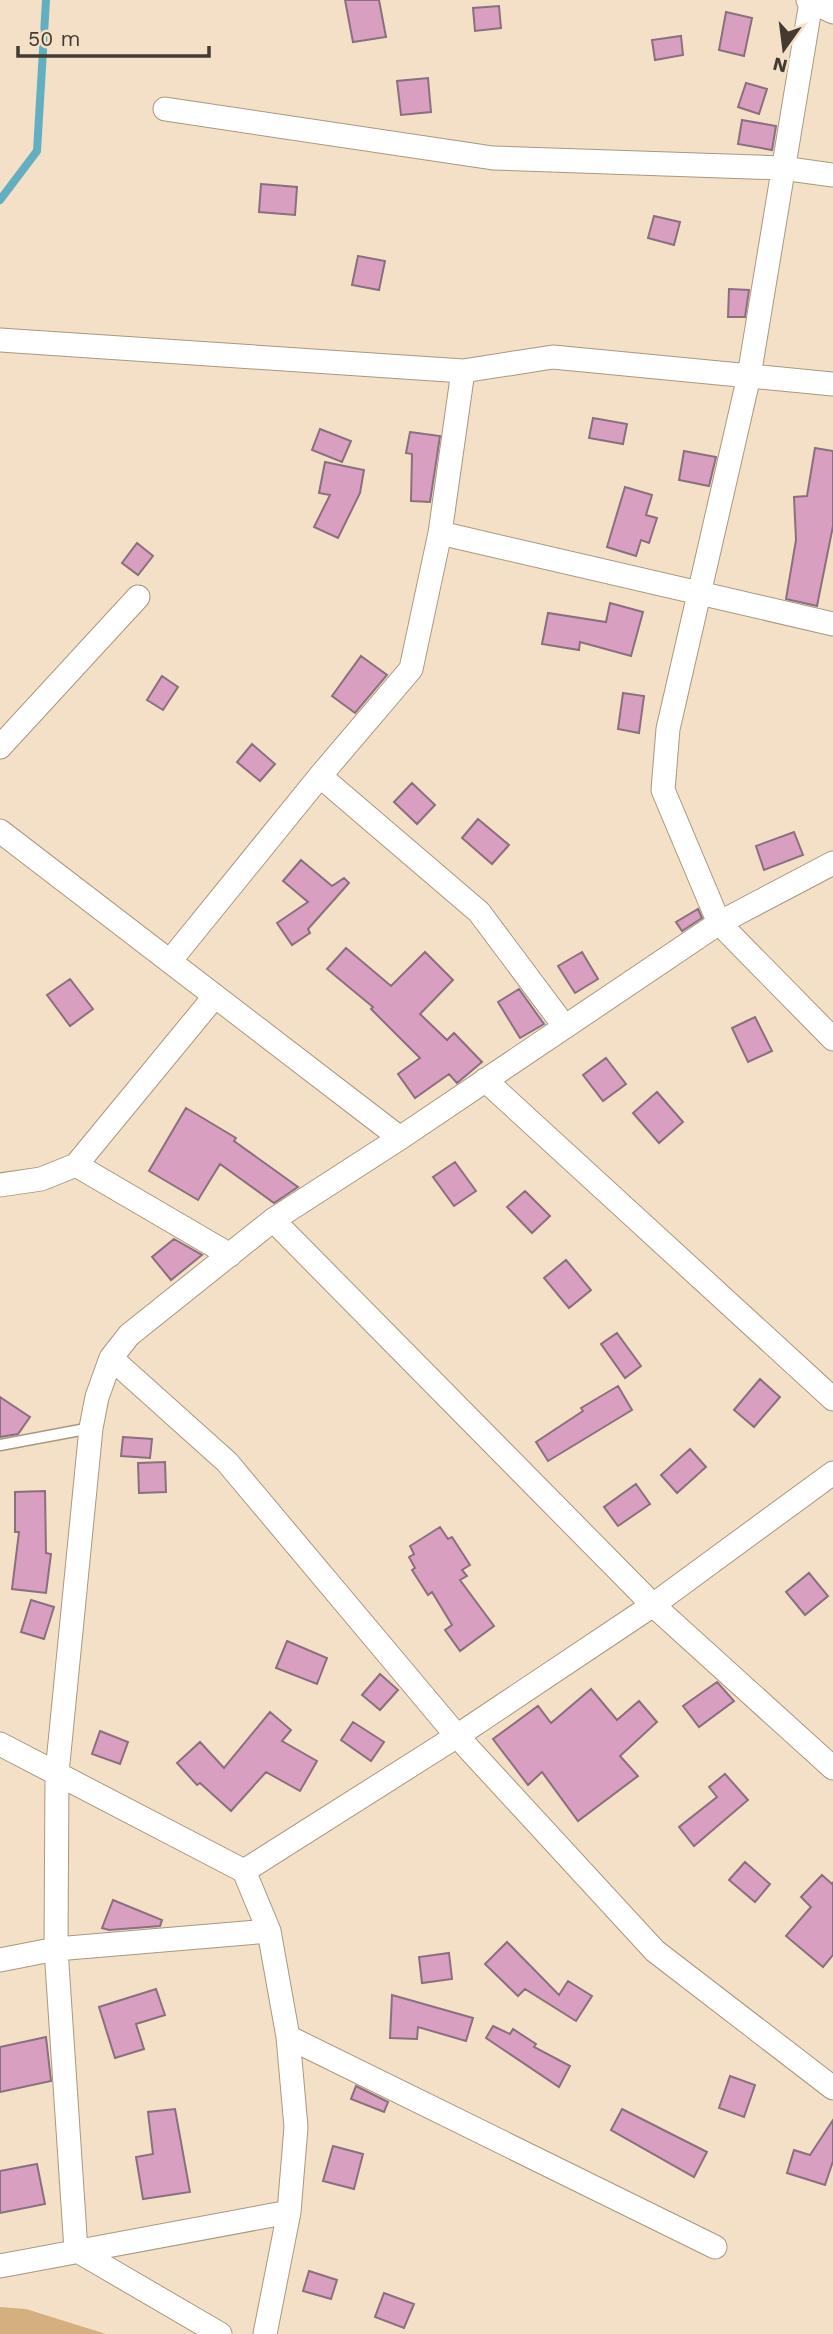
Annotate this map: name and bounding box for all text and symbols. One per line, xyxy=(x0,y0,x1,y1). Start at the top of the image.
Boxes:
scale bar xyxy=(18,14,208,58)
north arrow xyxy=(749,14,819,84)
text: 50 m xyxy=(28,26,80,51)
text: N xyxy=(770,52,790,78)

